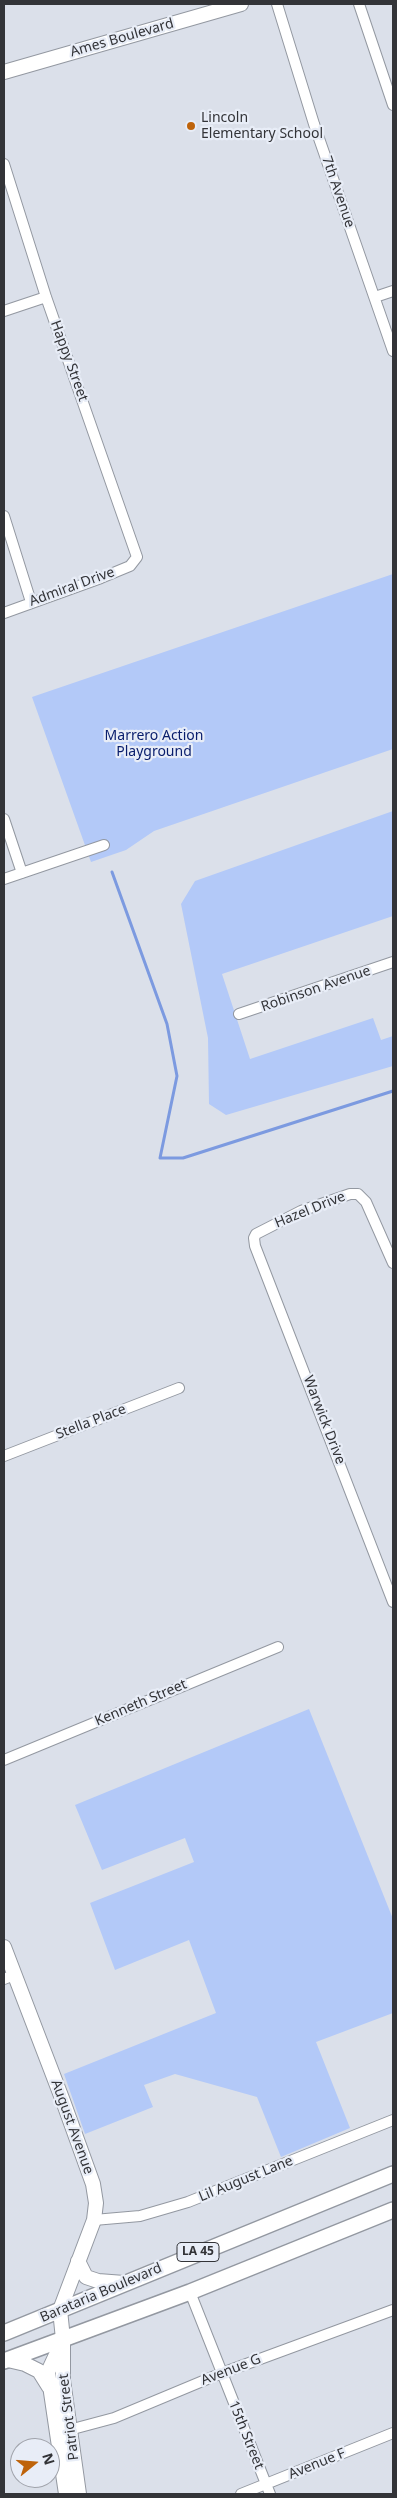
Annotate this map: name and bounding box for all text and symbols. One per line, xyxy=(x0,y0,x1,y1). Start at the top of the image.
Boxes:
street label: Ames Boulevard xyxy=(68,15,176,61)
place label: Lincoln Elementary School xyxy=(201,110,323,142)
marker: Lincoln Elementary School xyxy=(185,120,197,132)
street label: 7th Avenue xyxy=(318,154,358,230)
street label: Happy Street xyxy=(47,318,91,404)
street label: Admiral Drive xyxy=(27,564,117,610)
park label: Marrero Action Playground xyxy=(105,728,203,760)
street label: Robinson Avenue xyxy=(259,962,373,1016)
street label: Hazel Drive xyxy=(272,1188,348,1232)
street label: Warwick Drive xyxy=(299,1373,349,1467)
street label: Stella Place xyxy=(53,1401,129,1443)
street label: Kenneth Street xyxy=(93,1676,189,1730)
street label: August Avenue xyxy=(47,2077,97,2177)
street label: Lil August Lane xyxy=(196,2152,296,2206)
road number: LA 45 xyxy=(177,2242,219,2262)
street label: Barataria Boulevard xyxy=(38,2260,164,2326)
street label: Avenue G xyxy=(199,2351,263,2389)
street label: Patriot Street xyxy=(55,2373,83,2461)
street label: 15th Street xyxy=(225,2398,267,2472)
north arrow xyxy=(10,2438,60,2488)
street label: Avenue F xyxy=(286,2445,348,2483)
text: N xyxy=(38,2451,60,2467)

